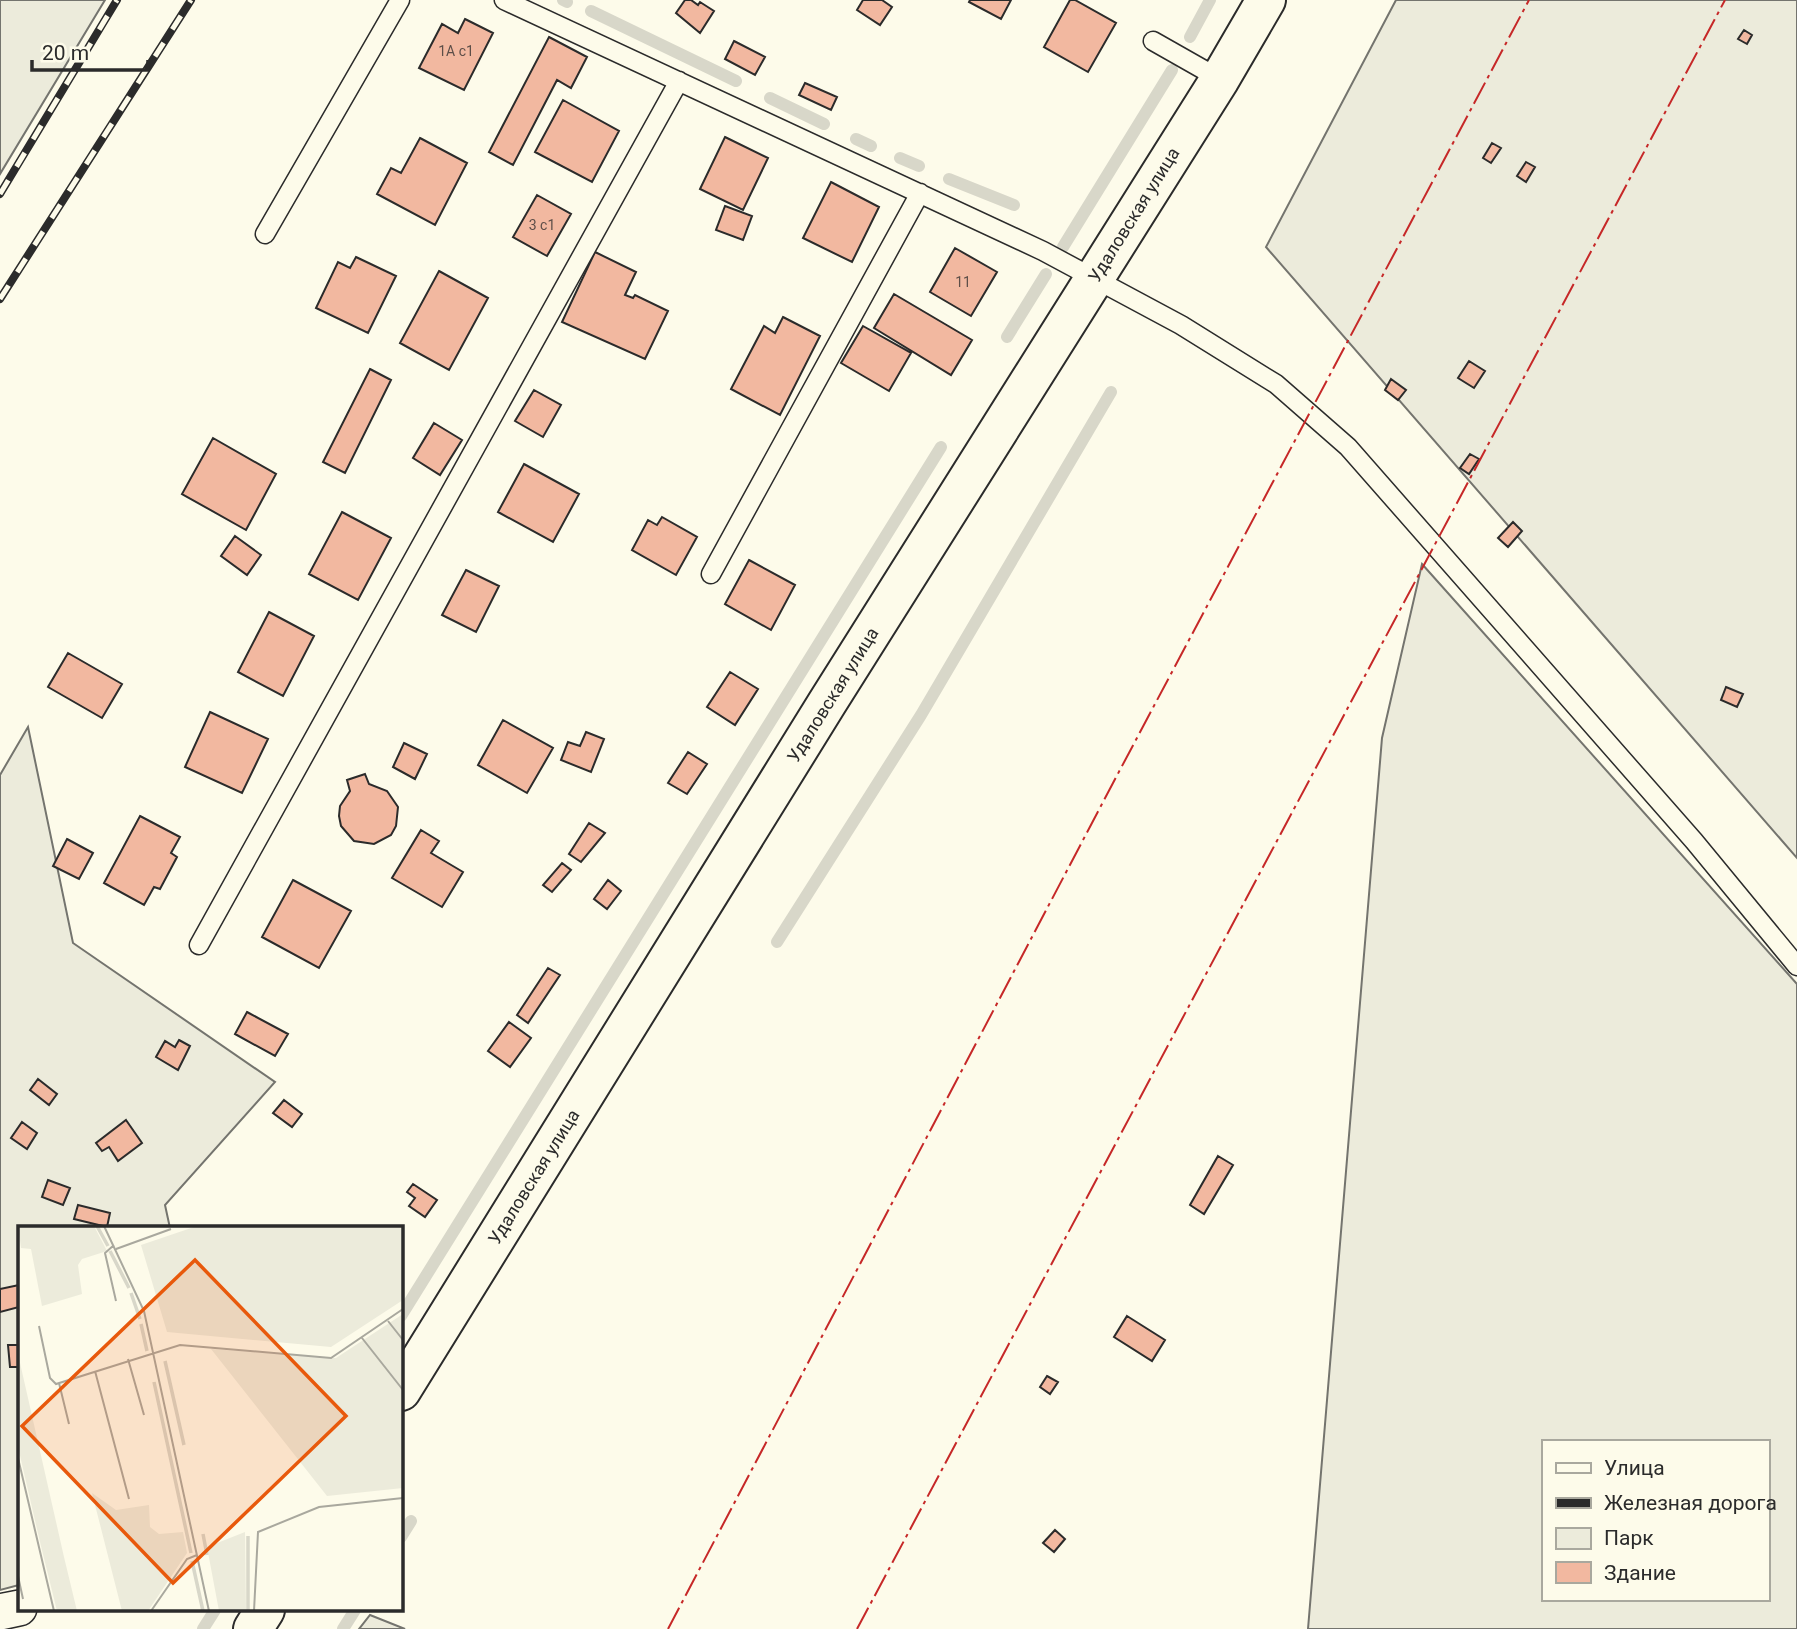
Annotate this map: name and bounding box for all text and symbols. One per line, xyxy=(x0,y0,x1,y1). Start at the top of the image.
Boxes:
scale bar xyxy=(32,28,147,72)
text: 20 m xyxy=(42,41,89,65)
house number: 1А с1 xyxy=(438,43,474,59)
street label: Удаловская улица xyxy=(1084,143,1184,286)
house number: 3 с1 xyxy=(529,217,555,233)
house number: 11 xyxy=(955,274,971,290)
street label: Удаловская улица xyxy=(783,623,883,766)
street label: Удаловская улица xyxy=(484,1105,584,1248)
inset map xyxy=(18,1226,402,1612)
legend xyxy=(1542,1440,1769,1601)
text: Улица xyxy=(1604,1456,1665,1480)
text: Железная дорога xyxy=(1604,1491,1777,1515)
text: Парк xyxy=(1604,1526,1654,1550)
text: Здание xyxy=(1604,1561,1676,1585)

